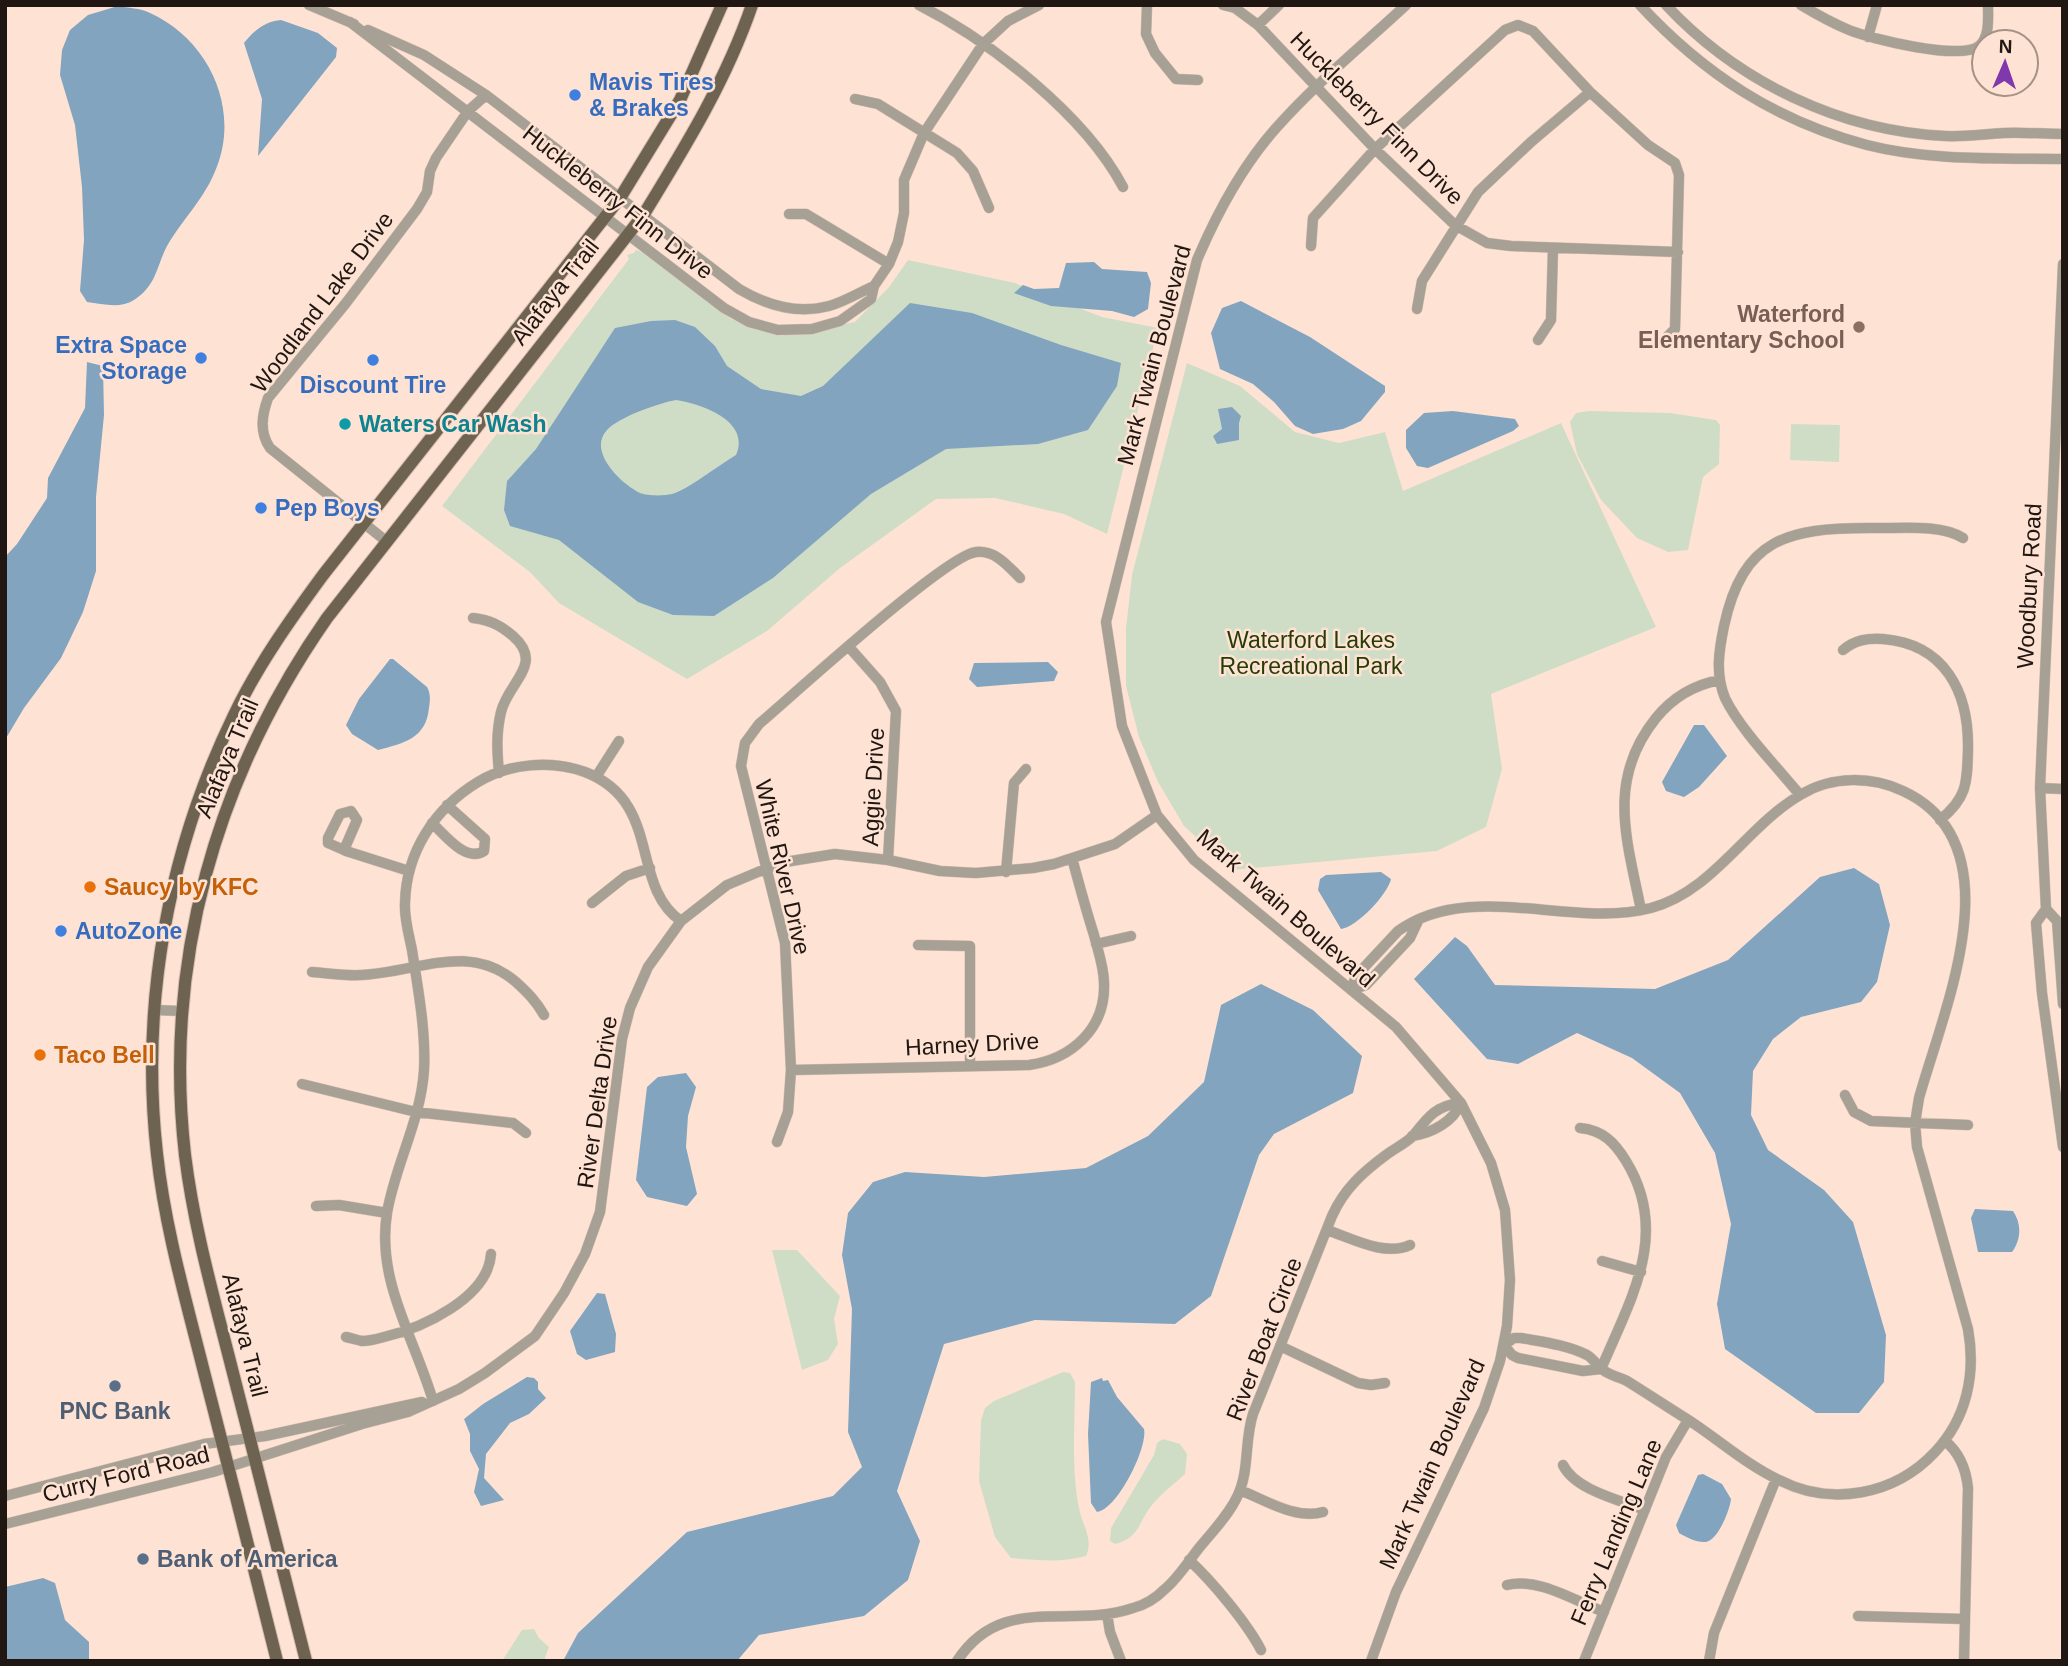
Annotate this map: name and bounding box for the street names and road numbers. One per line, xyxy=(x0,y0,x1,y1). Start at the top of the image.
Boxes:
street label: Huckleberry Finn Drive xyxy=(1285,26,1469,210)
street label: Huckleberry Finn Drive xyxy=(518,120,718,284)
street label: Woodland Lake Drive xyxy=(246,207,398,397)
street label: Alafaya Trail xyxy=(506,234,604,350)
street label: Mark Twain Boulevard xyxy=(1112,242,1196,468)
street label: Woodbury Road xyxy=(2012,503,2046,669)
street label: Alafaya Trail xyxy=(190,695,264,821)
street label: Aggie Drive xyxy=(857,727,889,847)
street label: White River Drive xyxy=(750,777,816,957)
street label: Mark Twain Boulevard xyxy=(1192,824,1380,992)
street label: River Delta Drive xyxy=(572,1014,622,1190)
street label: Harney Drive xyxy=(904,1028,1040,1060)
street label: River Boat Circle xyxy=(1221,1254,1307,1424)
street label: Alafaya Trail xyxy=(217,1270,273,1400)
street label: Mark Twain Boulevard xyxy=(1374,1355,1490,1573)
street label: Ferry Landing Lane xyxy=(1565,1435,1667,1629)
street label: Curry Ford Road xyxy=(40,1441,212,1507)

